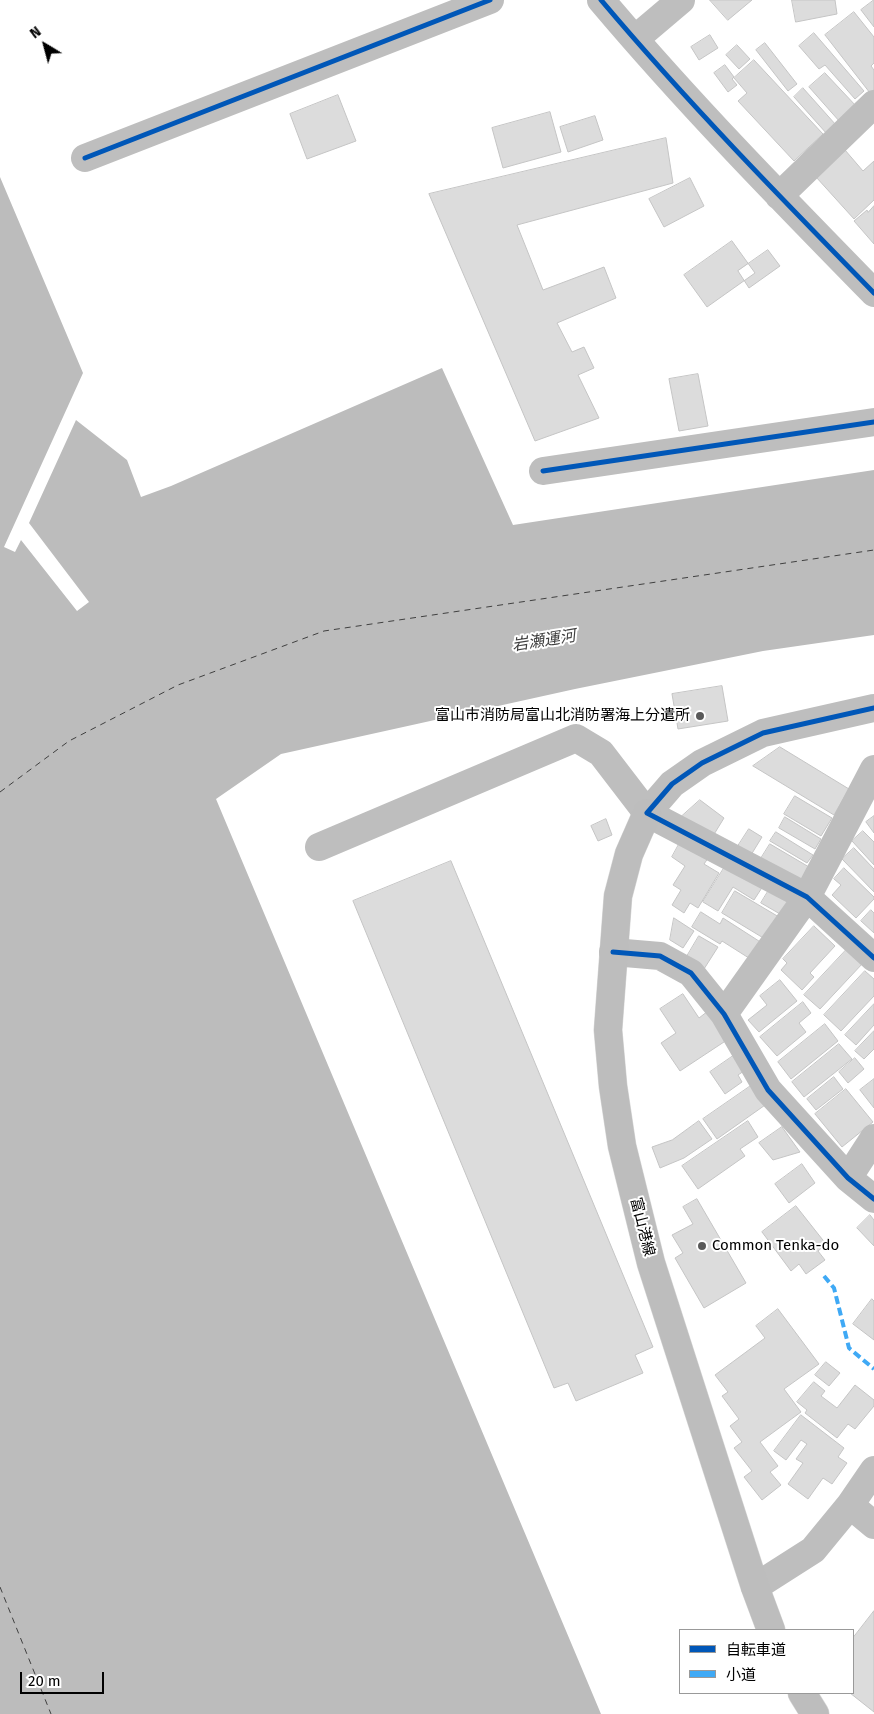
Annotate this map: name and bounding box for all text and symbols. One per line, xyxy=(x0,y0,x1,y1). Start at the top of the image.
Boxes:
north arrow xyxy=(20,20,70,70)
text: N xyxy=(27,23,44,42)
water label: 岩瀬運河 xyxy=(511,627,577,655)
place label: 富山市消防局富山北消防署海上分遣所 xyxy=(435,707,690,725)
marker: 富山市消防局富山北消防署海上分遣所 xyxy=(694,710,706,722)
street label: 富山港線 xyxy=(626,1196,658,1258)
place label: Common Tenka-do xyxy=(712,1237,839,1255)
marker: Common Tenka-do xyxy=(696,1240,708,1252)
legend xyxy=(679,1629,854,1694)
text: 自転車道 xyxy=(726,1641,786,1659)
scale bar xyxy=(22,1662,106,1694)
text: 小道 xyxy=(726,1666,756,1684)
text: 20 m xyxy=(28,1672,61,1690)

